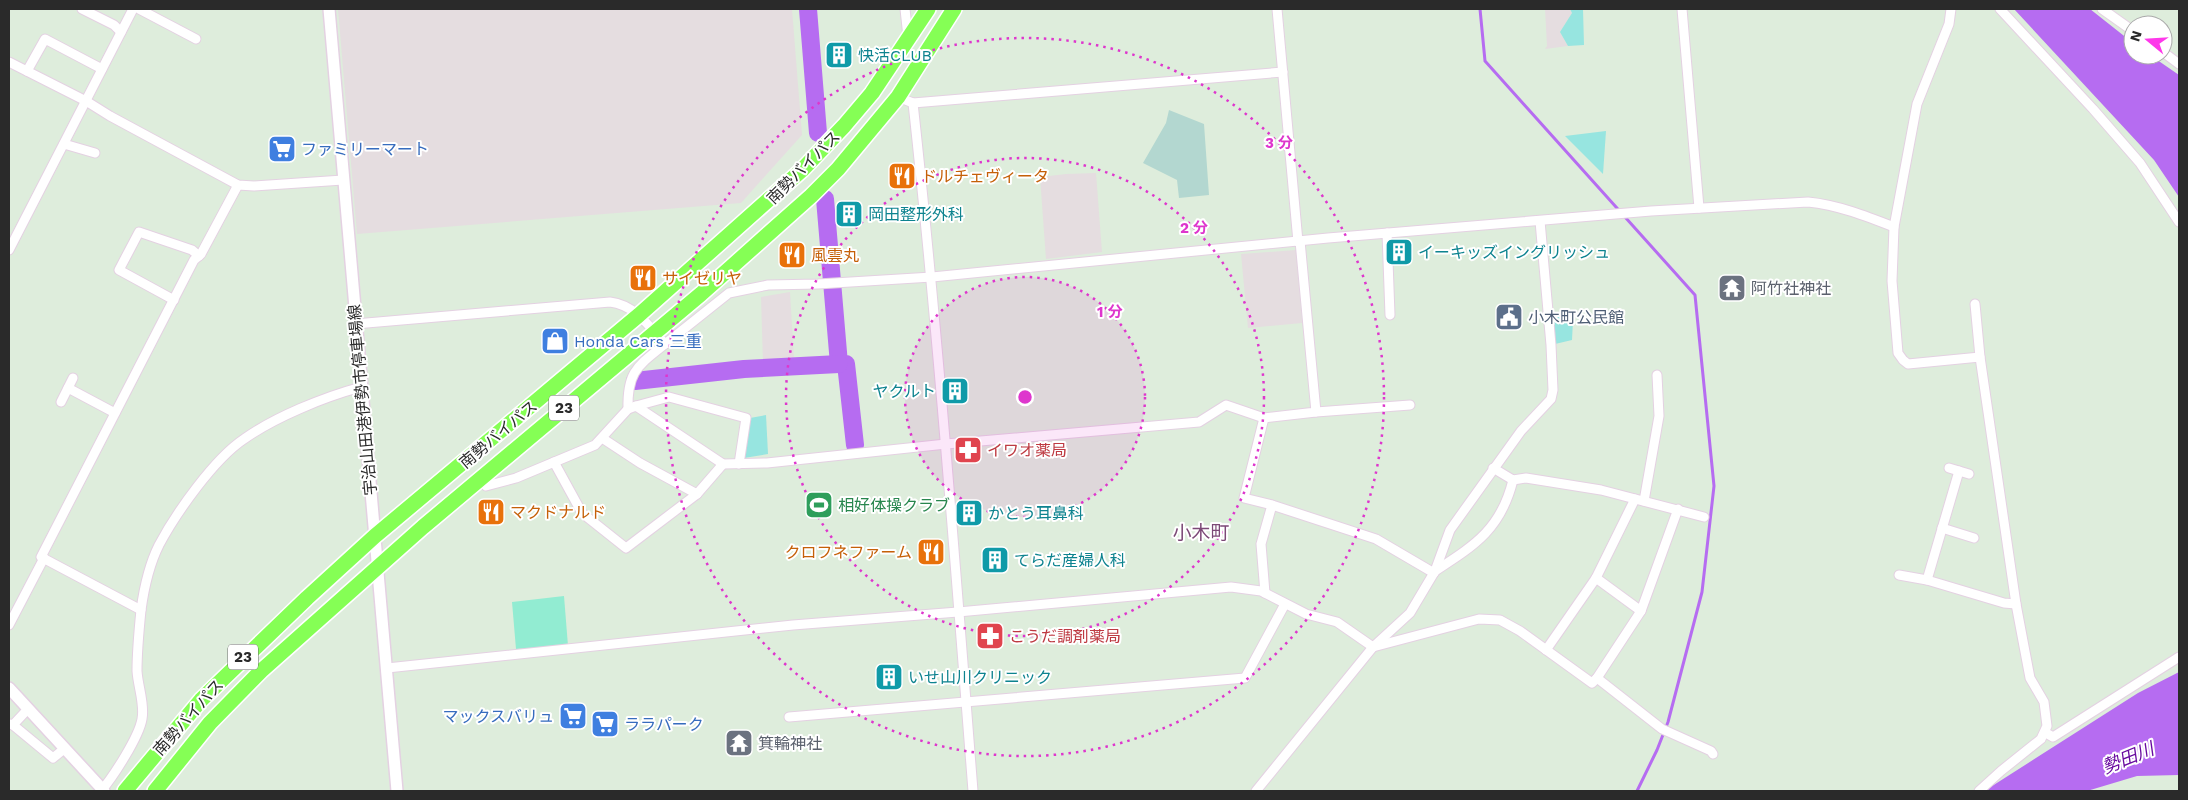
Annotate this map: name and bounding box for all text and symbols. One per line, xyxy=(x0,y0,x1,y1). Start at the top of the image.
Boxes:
north arrow xyxy=(2123,15,2173,65)
text: N xyxy=(2126,29,2145,43)
building icon: 快活CLUB xyxy=(824,40,854,70)
place label: 快活CLUB xyxy=(858,46,932,65)
street label: 南勢バイパス xyxy=(763,127,844,208)
supermarket icon: ファミリーマート xyxy=(267,134,297,164)
text: 3 分 xyxy=(1265,134,1293,152)
place label: ファミリーマート xyxy=(301,140,429,159)
restaurant icon: ドルチェヴィータ xyxy=(887,161,917,191)
place label: ドルチェヴィータ xyxy=(921,167,1049,186)
building icon: 岡田整形外科 xyxy=(834,199,864,229)
place label: 岡田整形外科 xyxy=(868,205,964,224)
text: 2 分 xyxy=(1180,219,1208,237)
building icon: イーキッズイングリッシュ xyxy=(1384,237,1414,267)
restaurant icon: 風雲丸 xyxy=(777,240,807,270)
place label: イーキッズイングリッシュ xyxy=(1418,243,1610,262)
place label: 風雲丸 xyxy=(811,246,859,265)
restaurant icon: サイゼリヤ xyxy=(628,263,658,293)
place label: サイゼリヤ xyxy=(662,269,742,288)
temple icon: 阿竹社神社 xyxy=(1717,273,1747,303)
place label: 阿竹社神社 xyxy=(1751,279,1831,298)
public building icon: 小木町公民館 xyxy=(1494,302,1524,332)
street label: 宇治山田港伊勢市停車場線 xyxy=(345,303,380,496)
text: 1 分 xyxy=(1097,303,1123,321)
place label: 小木町公民館 xyxy=(1528,308,1624,327)
shop icon: Honda Cars 三重 xyxy=(540,326,570,356)
place label: Honda Cars 三重 xyxy=(574,332,701,351)
building icon: ヤクルト xyxy=(940,376,970,406)
place label: ヤクルト xyxy=(872,382,936,401)
centre of rings xyxy=(1016,388,1034,406)
street label: 南勢バイパス xyxy=(456,396,541,472)
road number: 23 xyxy=(549,396,579,420)
pharmacy icon: イワオ薬局 xyxy=(953,435,983,465)
place label: イワオ薬局 xyxy=(987,441,1067,460)
sports icon: 相好体操クラブ xyxy=(804,490,834,520)
place label: 相好体操クラブ xyxy=(838,496,950,515)
restaurant icon: マクドナルド xyxy=(476,497,506,527)
building icon: かとう耳鼻科 xyxy=(954,498,984,528)
place label: マクドナルド xyxy=(510,503,606,522)
place label: かとう耳鼻科 xyxy=(988,504,1084,523)
district label: 小木町 xyxy=(1172,521,1230,544)
restaurant icon: クロフネファーム xyxy=(916,537,946,567)
place label: クロフネファーム xyxy=(784,543,912,562)
building icon: てらだ産婦人科 xyxy=(980,545,1010,575)
place label: てらだ産婦人科 xyxy=(1014,551,1126,570)
pharmacy icon: こうだ調剤薬局 xyxy=(975,621,1005,651)
place label: こうだ調剤薬局 xyxy=(1009,627,1121,646)
road number: 23 xyxy=(228,644,258,670)
building icon: いせ山川クリニック xyxy=(874,662,904,692)
place label: いせ山川クリニック xyxy=(908,668,1052,687)
street label: 南勢バイパス xyxy=(149,675,227,759)
supermarket icon: マックスバリュ xyxy=(558,701,588,731)
place label: マックスバリュ xyxy=(442,707,554,726)
supermarket icon: ララパーク xyxy=(590,709,620,739)
place label: ララパーク xyxy=(624,715,704,734)
temple icon: 箕輪神社 xyxy=(724,728,754,758)
place label: 箕輪神社 xyxy=(758,734,822,753)
water label: 勢田川 xyxy=(2099,737,2159,777)

